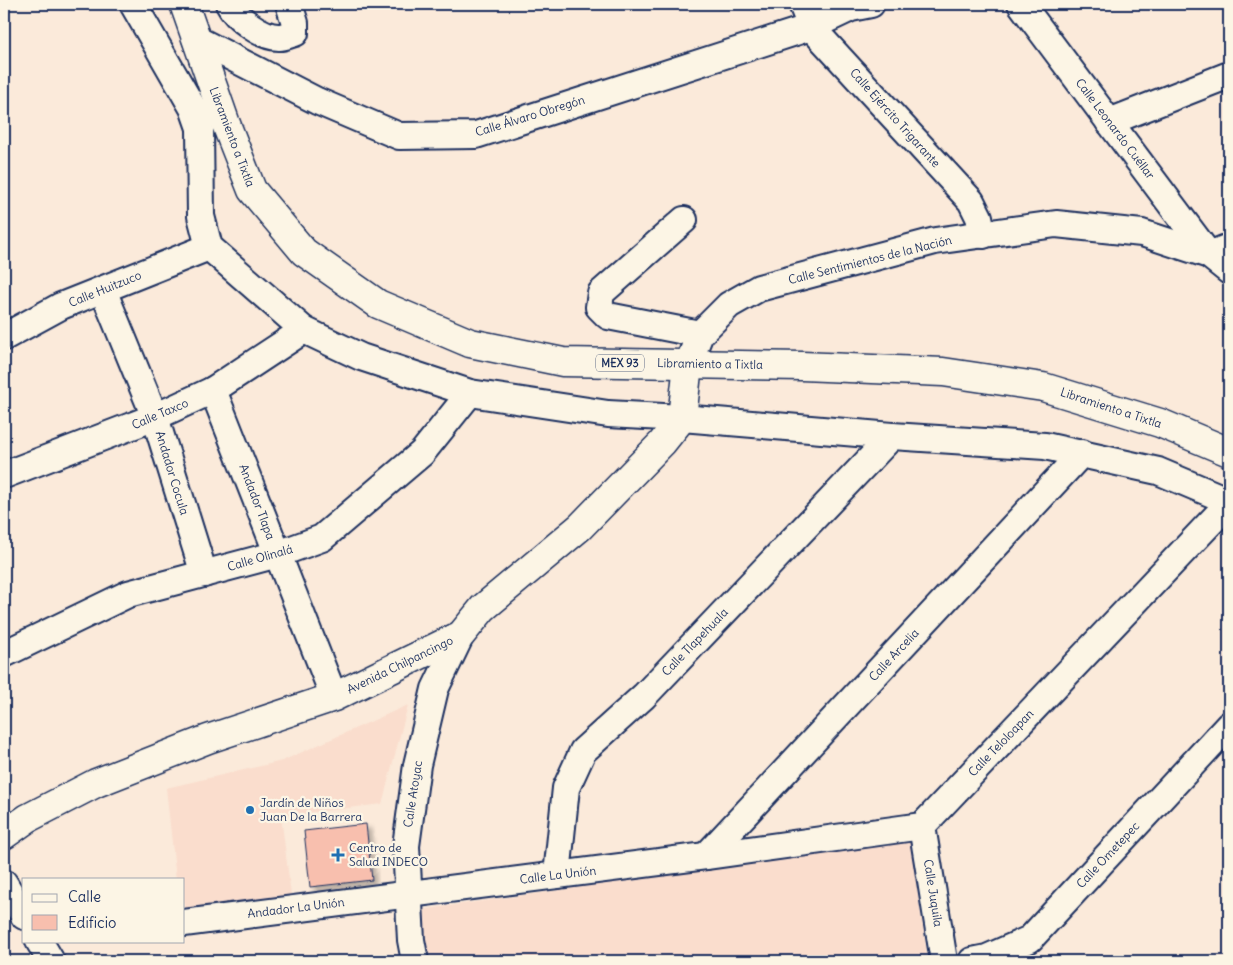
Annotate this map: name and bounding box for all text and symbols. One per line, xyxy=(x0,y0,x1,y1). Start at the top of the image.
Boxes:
street label: Calle Ejército Trigarante xyxy=(847,65,944,170)
street label: Calle Leonardo Cuéllar xyxy=(1073,75,1158,182)
street label: Libramiento a Tixtla xyxy=(207,85,258,189)
street label: Calle Álvaro Obregón xyxy=(473,92,587,139)
street label: Calle Sentimientos de la Nación xyxy=(787,232,953,287)
street label: Calle Huitzuco xyxy=(66,267,144,310)
road number: MEX 93 xyxy=(596,354,644,372)
street label: Libramiento a Tixtla xyxy=(657,355,763,372)
street label: Libramiento a Tixtla xyxy=(1059,384,1164,431)
street label: Calle Taxco xyxy=(129,395,191,432)
street label: Andador Cocula xyxy=(153,429,192,517)
street label: Andador Tlapa xyxy=(236,462,279,542)
street label: Calle Olinalá xyxy=(225,541,294,574)
street label: Calle Tlapehuala xyxy=(658,604,731,679)
street label: Calle Arcelia xyxy=(865,625,922,684)
street label: Avenida Chilpancingo xyxy=(344,632,456,697)
street label: Calle Teloloapan xyxy=(965,706,1036,779)
street label: Calle Atoyac xyxy=(400,759,425,828)
place label: Jardín de Niños Juan De la Barrera xyxy=(260,795,362,824)
marker: Jardín de Niños Juan De la Barrera xyxy=(244,804,256,816)
street label: Calle Ometepec xyxy=(1073,818,1142,891)
place label: Centro de Salud INDECO xyxy=(349,840,428,869)
marker: Centro de Salud INDECO xyxy=(331,848,345,862)
street label: Calle Juquila xyxy=(921,858,946,928)
street label: Calle La Unión xyxy=(519,862,597,887)
legend xyxy=(22,878,185,942)
text: Calle xyxy=(68,887,101,906)
street label: Andador La Unión xyxy=(247,894,345,921)
text: Edificio xyxy=(68,913,116,932)

